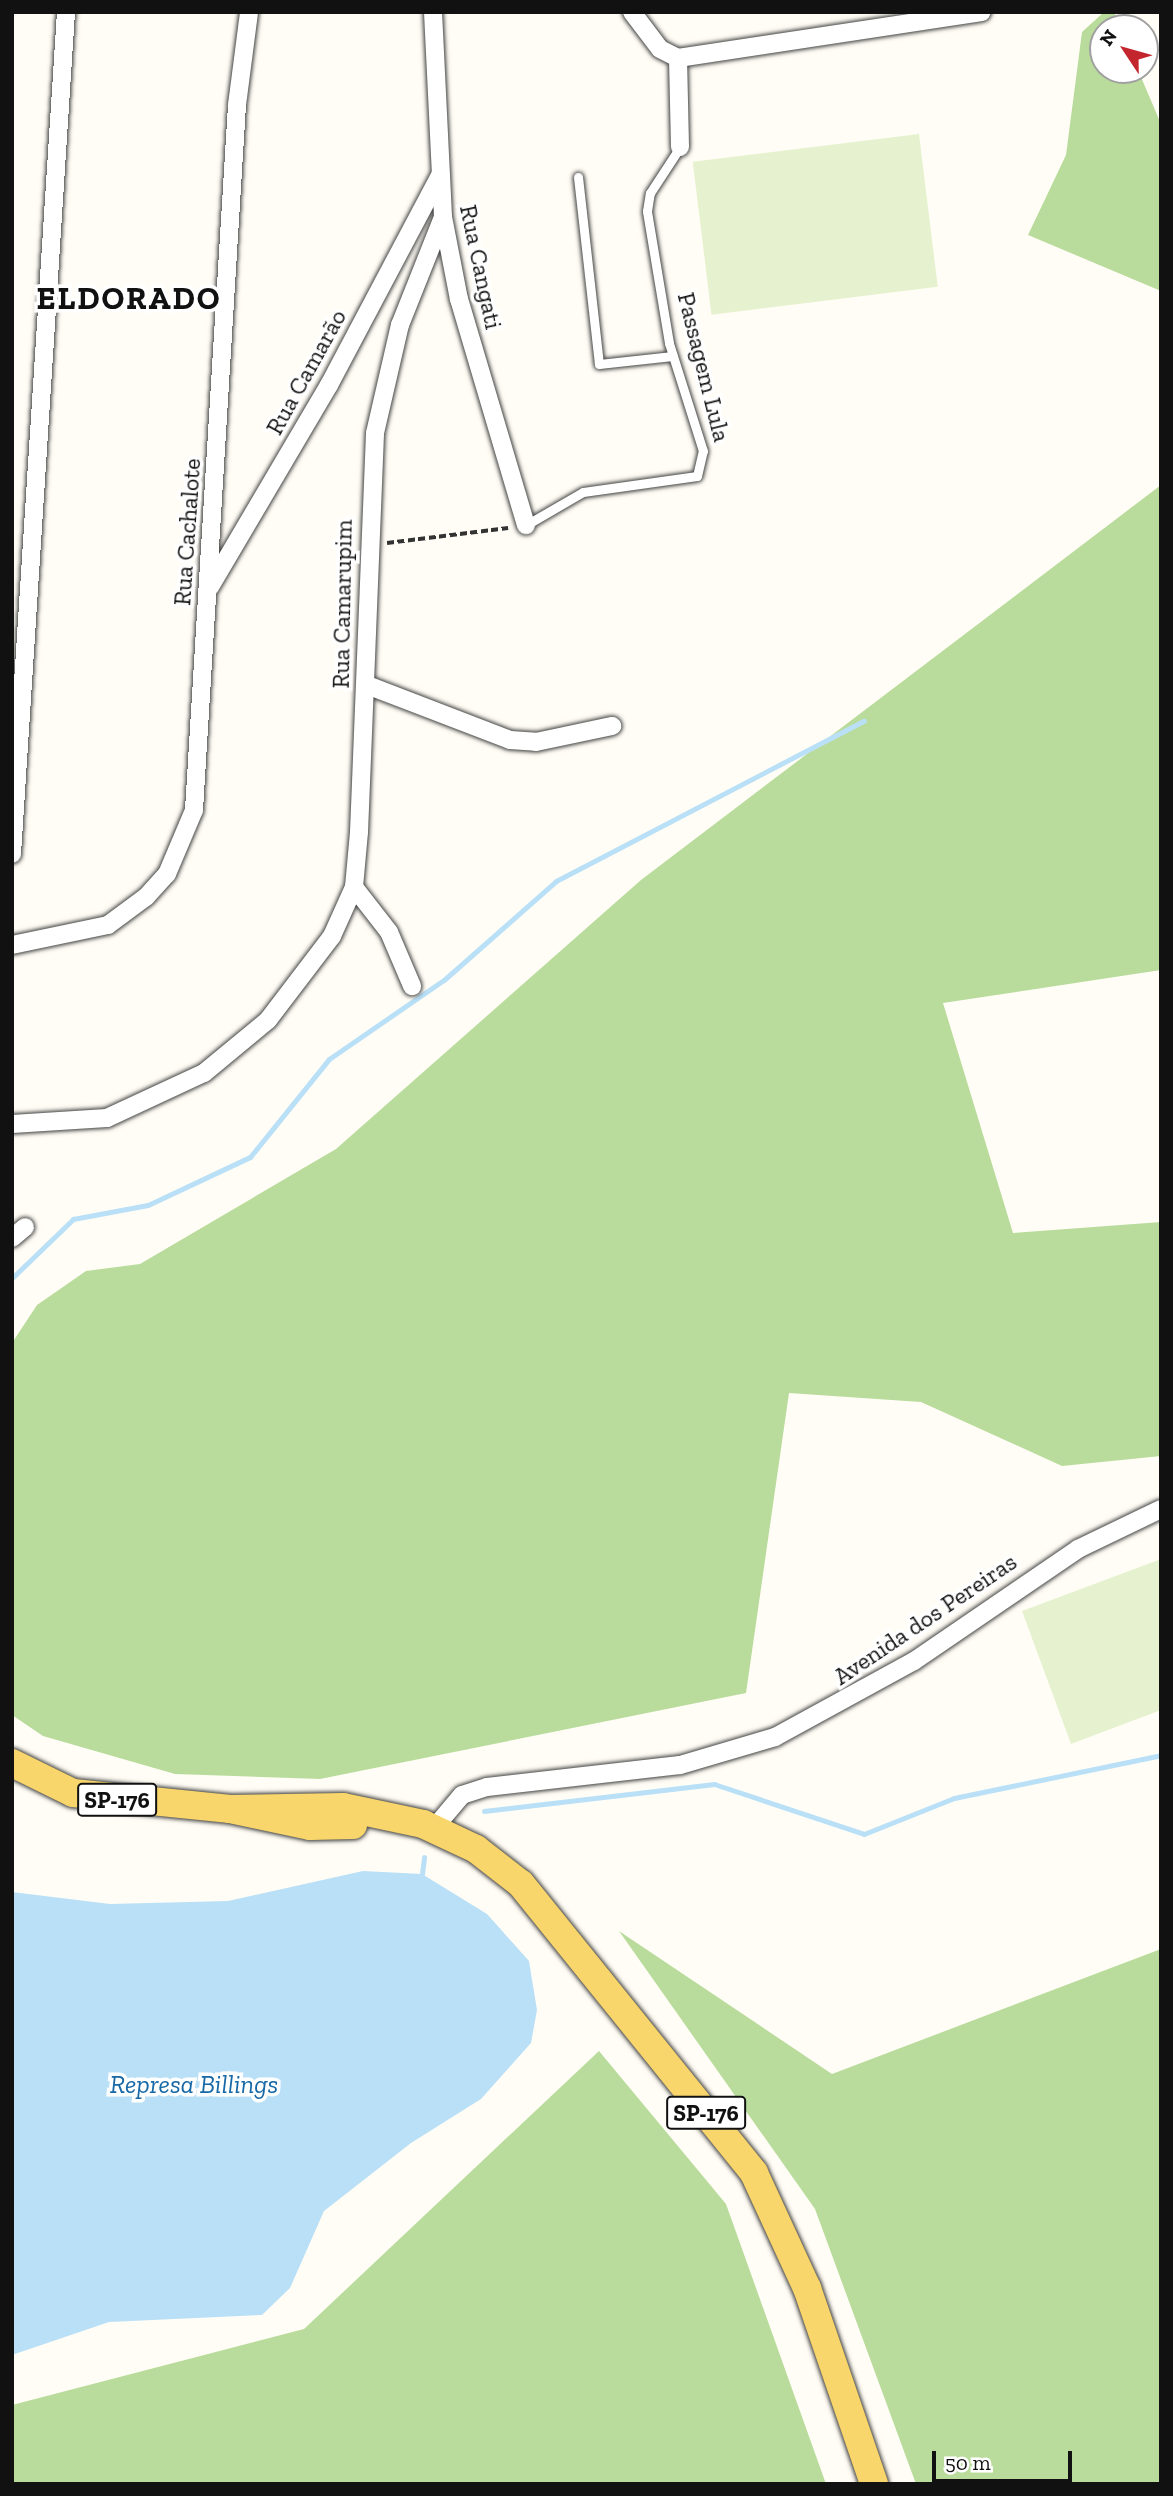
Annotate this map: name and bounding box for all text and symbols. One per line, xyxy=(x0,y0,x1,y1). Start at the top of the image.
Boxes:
north arrow xyxy=(1089,14,1159,84)
text: N xyxy=(1095,25,1122,50)
street label: Rua Cangati xyxy=(454,202,508,332)
district label: ELDORADO xyxy=(37,279,221,317)
street label: Passagem Lula xyxy=(672,289,736,445)
street label: Rua Camarão xyxy=(260,304,352,440)
street label: Rua Cachalote xyxy=(167,457,207,607)
street label: Rua Camarupim xyxy=(326,519,358,689)
street label: Avenida dos Pereiras xyxy=(828,1547,1022,1691)
road number: SP-176 xyxy=(77,1781,157,1820)
water label: Represa Billings xyxy=(110,2069,278,2101)
road number: SP-176 xyxy=(666,2094,746,2132)
scale bar xyxy=(935,2436,1075,2480)
text: 50 m xyxy=(945,2450,991,2475)

